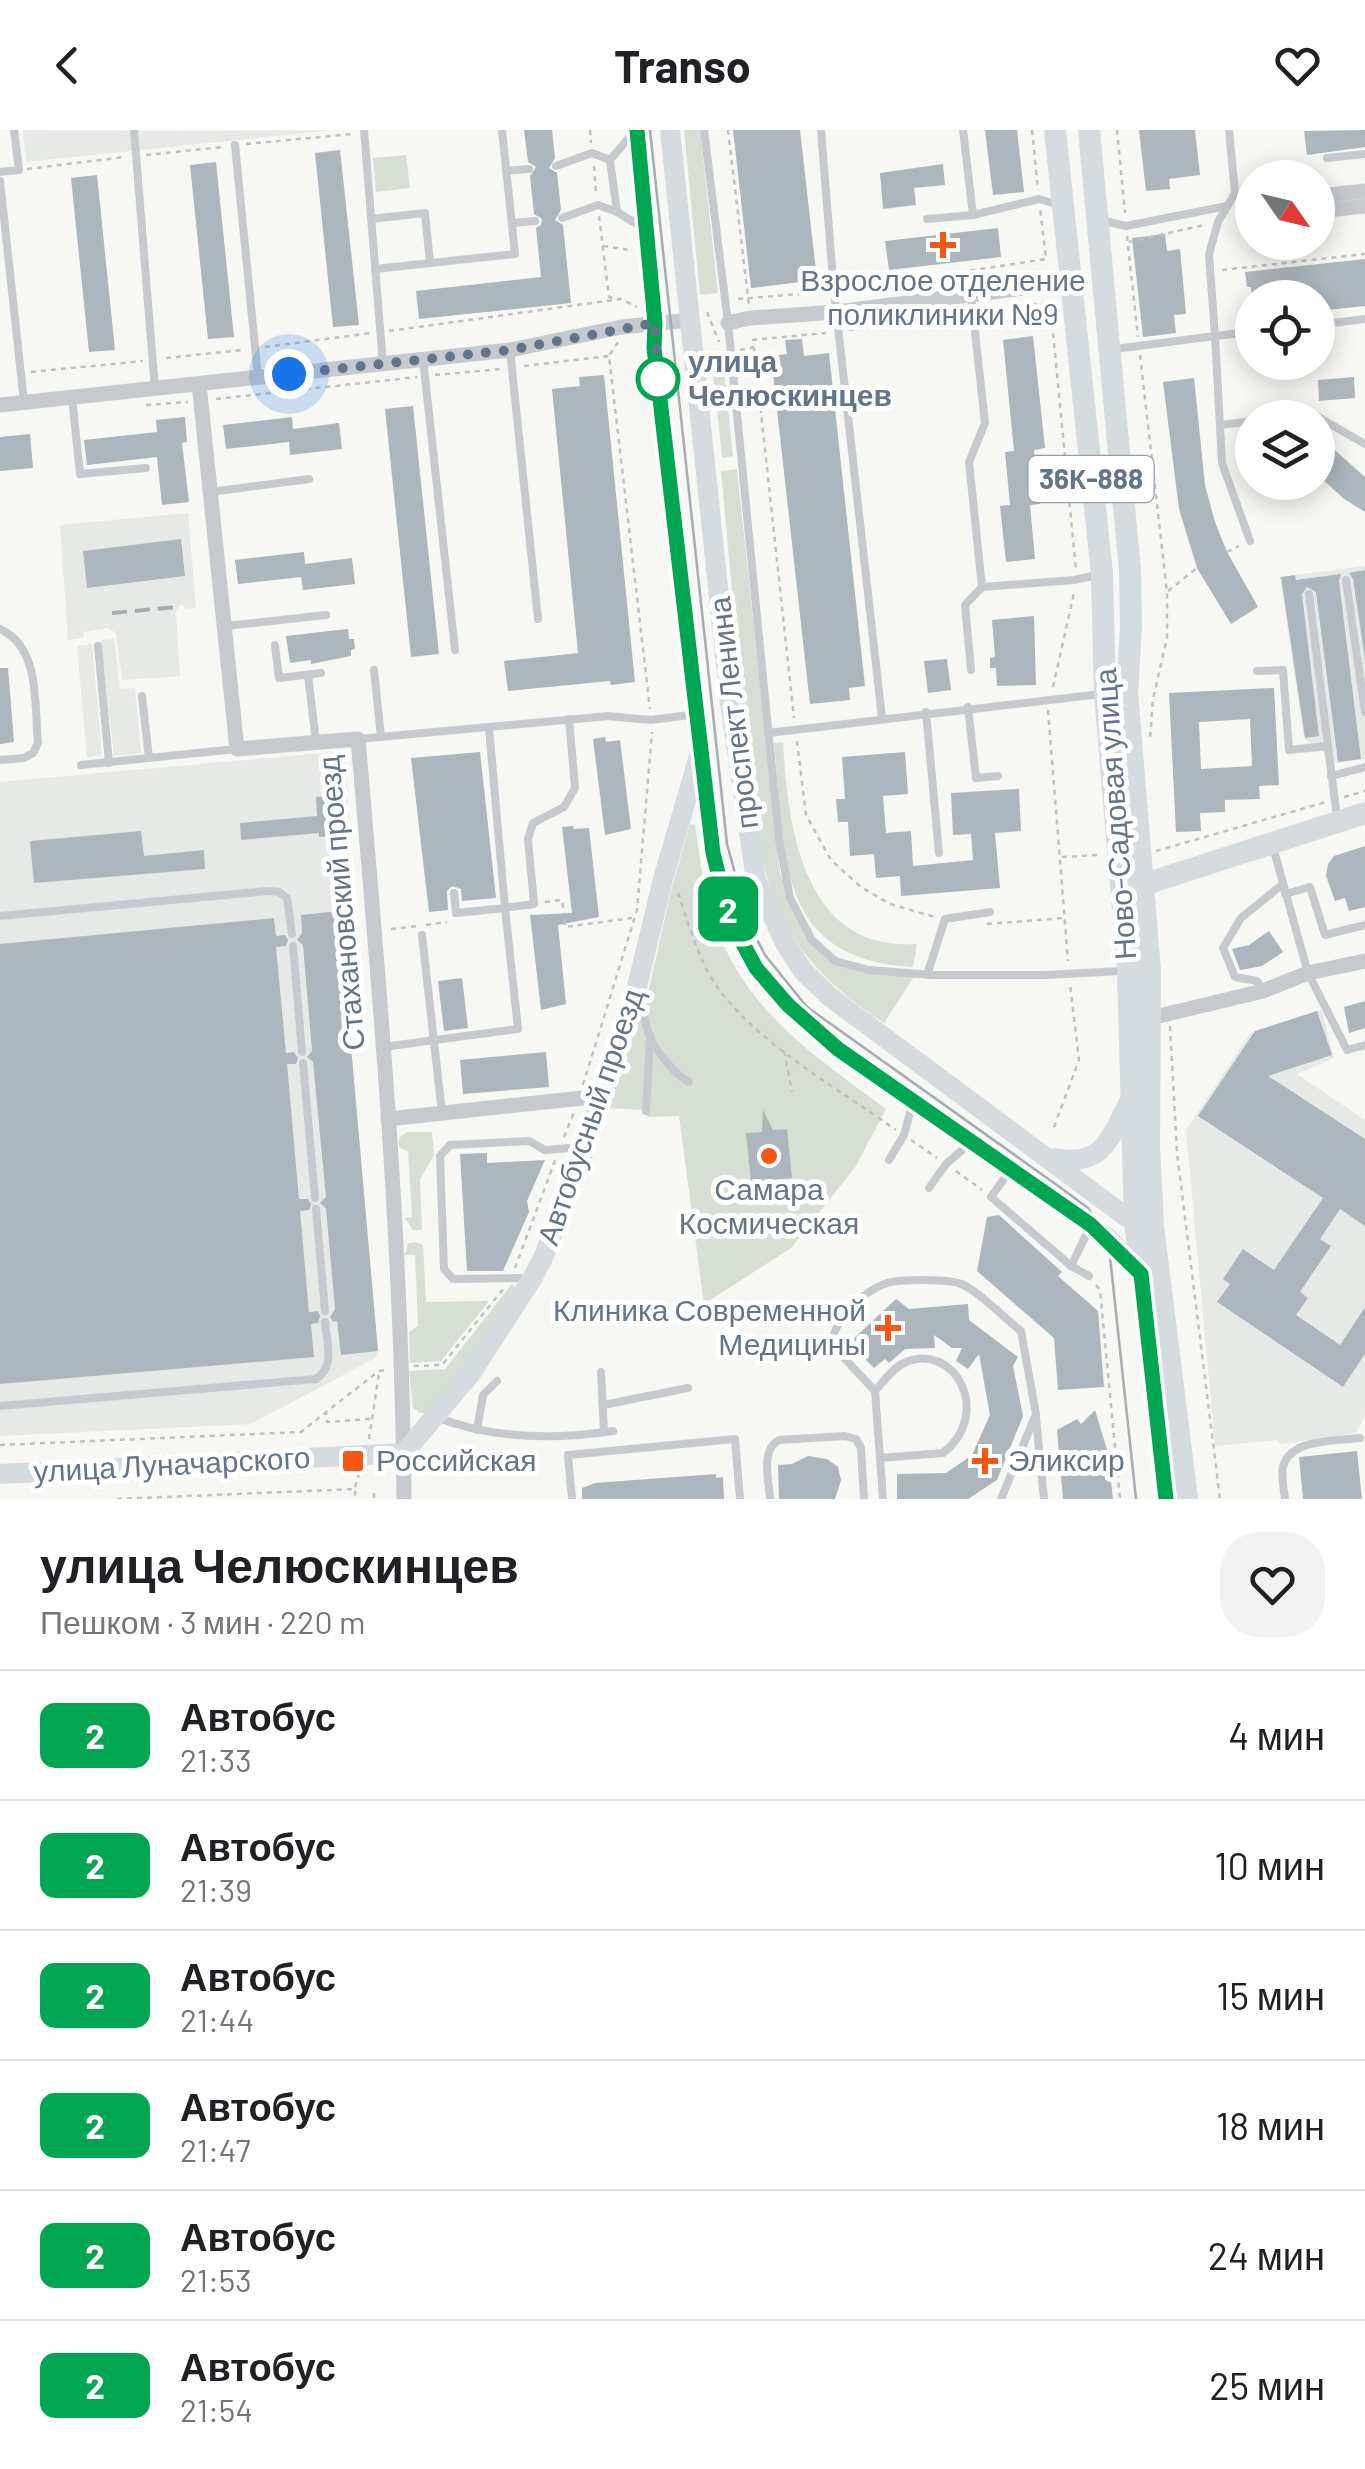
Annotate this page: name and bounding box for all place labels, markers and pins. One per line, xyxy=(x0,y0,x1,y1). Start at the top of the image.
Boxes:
marker: Взрослое отделение поликлиники №9 xyxy=(930,232,956,258)
place label: Взрослое отделение поликлиники №9 xyxy=(800,261,1086,331)
place label: улица Челюскинцев xyxy=(688,342,892,412)
marker: улица Челюскинцев xyxy=(637,358,679,400)
marker: Самара Космическая xyxy=(758,1145,780,1167)
place label: Самара Космическая xyxy=(679,1170,859,1240)
place label: Клиника Современной Медицины xyxy=(553,1291,866,1361)
marker: Клиника Современной Медицины xyxy=(875,1315,901,1341)
place label: Российская xyxy=(376,1441,537,1477)
place label: Эликсир xyxy=(1008,1441,1125,1477)
marker: Российская xyxy=(340,1448,366,1474)
marker: Эликсир xyxy=(972,1448,998,1474)

